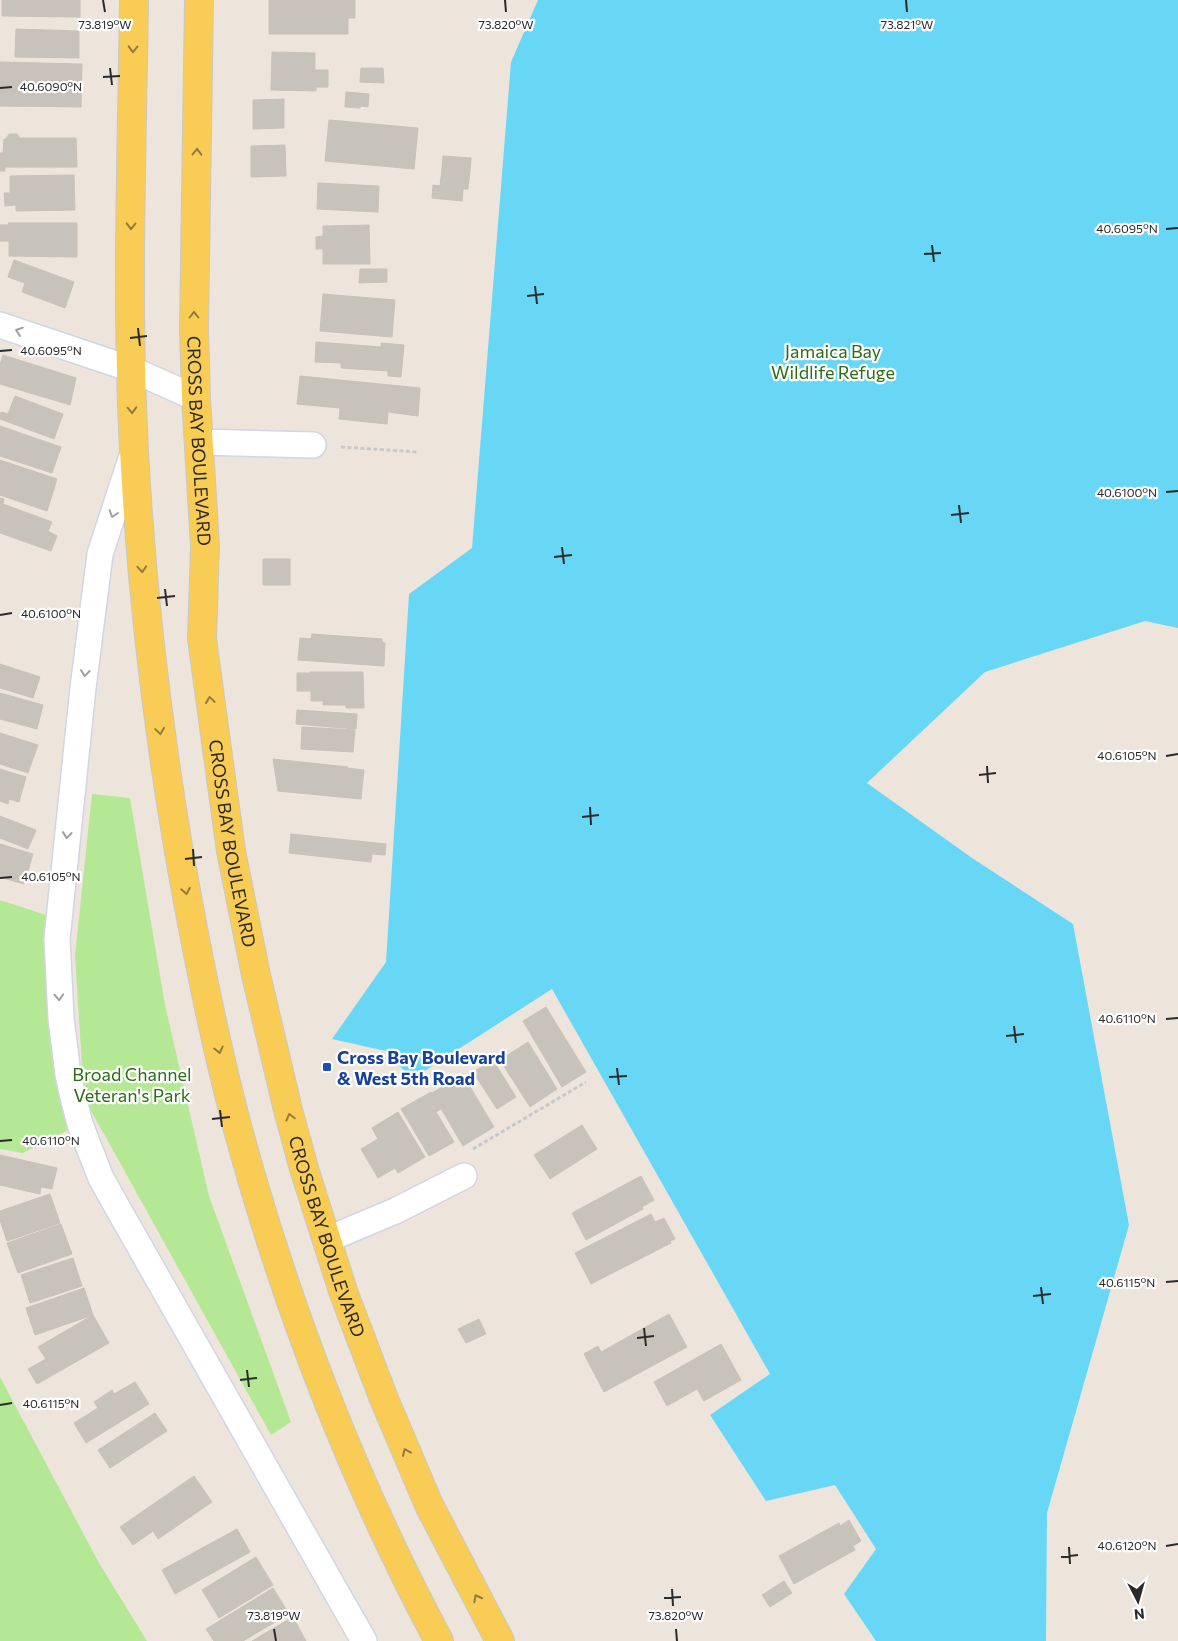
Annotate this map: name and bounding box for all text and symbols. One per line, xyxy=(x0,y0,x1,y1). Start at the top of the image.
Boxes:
text: 73.819°W xyxy=(78,17,132,31)
text: 73.820°W xyxy=(478,17,534,31)
text: 73.821°W xyxy=(881,17,933,31)
one-way arrow xyxy=(128,45,138,53)
text: 40.6090°N xyxy=(20,79,82,93)
one-way arrow xyxy=(191,148,202,156)
text: 40.6095°N xyxy=(1096,221,1158,235)
one-way arrow xyxy=(126,223,136,231)
one-way arrow xyxy=(189,310,200,318)
one-way arrow xyxy=(15,327,24,337)
street label: CROSS BAY BOULEVARD xyxy=(183,335,216,547)
park label: Jamaica Bay Wildlife Refuge xyxy=(771,340,895,383)
text: 40.6095°N xyxy=(20,343,82,357)
one-way arrow xyxy=(127,406,138,414)
text: 40.6100°N xyxy=(1097,485,1157,499)
one-way arrow xyxy=(109,509,119,517)
one-way arrow xyxy=(137,565,148,573)
text: 40.6100°N xyxy=(21,606,81,620)
one-way arrow xyxy=(80,669,91,677)
one-way arrow xyxy=(205,695,216,703)
one-way arrow xyxy=(154,727,165,735)
street label: CROSS BAY BOULEVARD xyxy=(205,738,261,949)
text: 40.6105°N xyxy=(1097,748,1157,762)
one-way arrow xyxy=(62,831,73,839)
text: 40.6105°N xyxy=(21,869,81,883)
one-way arrow xyxy=(180,887,190,895)
one-way arrow xyxy=(54,993,65,1001)
text: 40.6110°N xyxy=(1098,1011,1156,1025)
one-way arrow xyxy=(213,1046,224,1055)
place label: Cross Bay Boulevard & West 5th Road xyxy=(337,1046,506,1089)
marker: Cross Bay Boulevard & West 5th Road xyxy=(321,1061,333,1073)
park label: Broad Channel Veteran's Park xyxy=(72,1063,192,1106)
one-way arrow xyxy=(285,1113,295,1121)
text: 40.6110°N xyxy=(22,1133,80,1147)
street label: CROSS BAY BOULEVARD xyxy=(285,1133,370,1340)
text: 40.6115°N xyxy=(1099,1275,1155,1289)
text: 40.6115°N xyxy=(23,1396,79,1410)
one-way arrow xyxy=(401,1448,412,1457)
text: 40.6120°N xyxy=(1098,1538,1156,1552)
north arrow xyxy=(1113,1576,1163,1626)
one-way arrow xyxy=(473,1594,483,1603)
text: N xyxy=(1133,1605,1146,1623)
text: 73.819°W xyxy=(247,1608,301,1622)
text: 73.820°W xyxy=(648,1608,704,1622)

